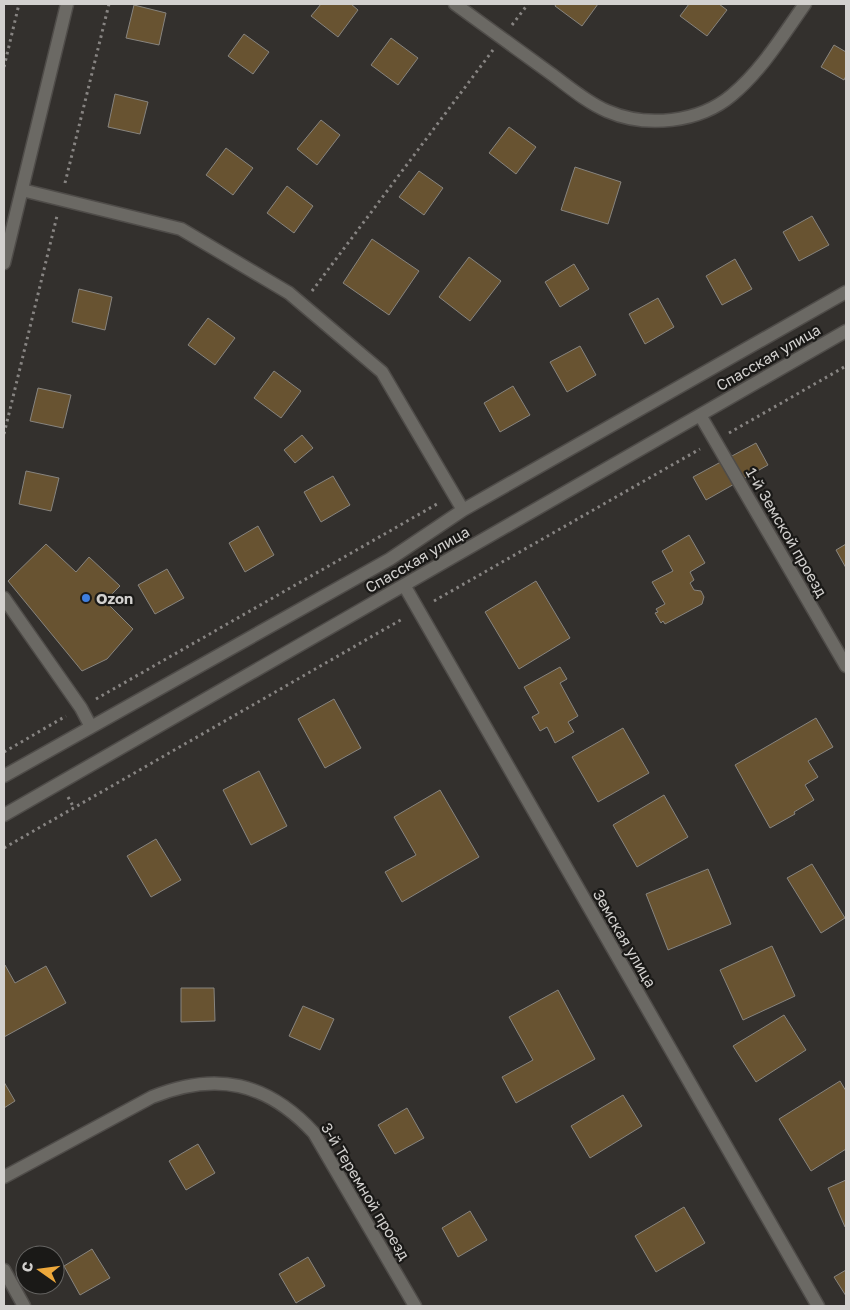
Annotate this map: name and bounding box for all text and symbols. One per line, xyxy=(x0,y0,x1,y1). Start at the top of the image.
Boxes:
street label: Спасская улица xyxy=(713,320,823,394)
street label: 1-й Земской проезд xyxy=(743,464,831,600)
street label: Спасская улица xyxy=(362,522,472,596)
place label: Ozon xyxy=(96,589,133,607)
marker: Ozon xyxy=(80,592,92,604)
street label: Земская улица xyxy=(590,886,660,990)
street label: 3-й Теремной проезд xyxy=(318,1119,414,1263)
north arrow xyxy=(15,1245,65,1295)
text: С xyxy=(17,1260,36,1274)

